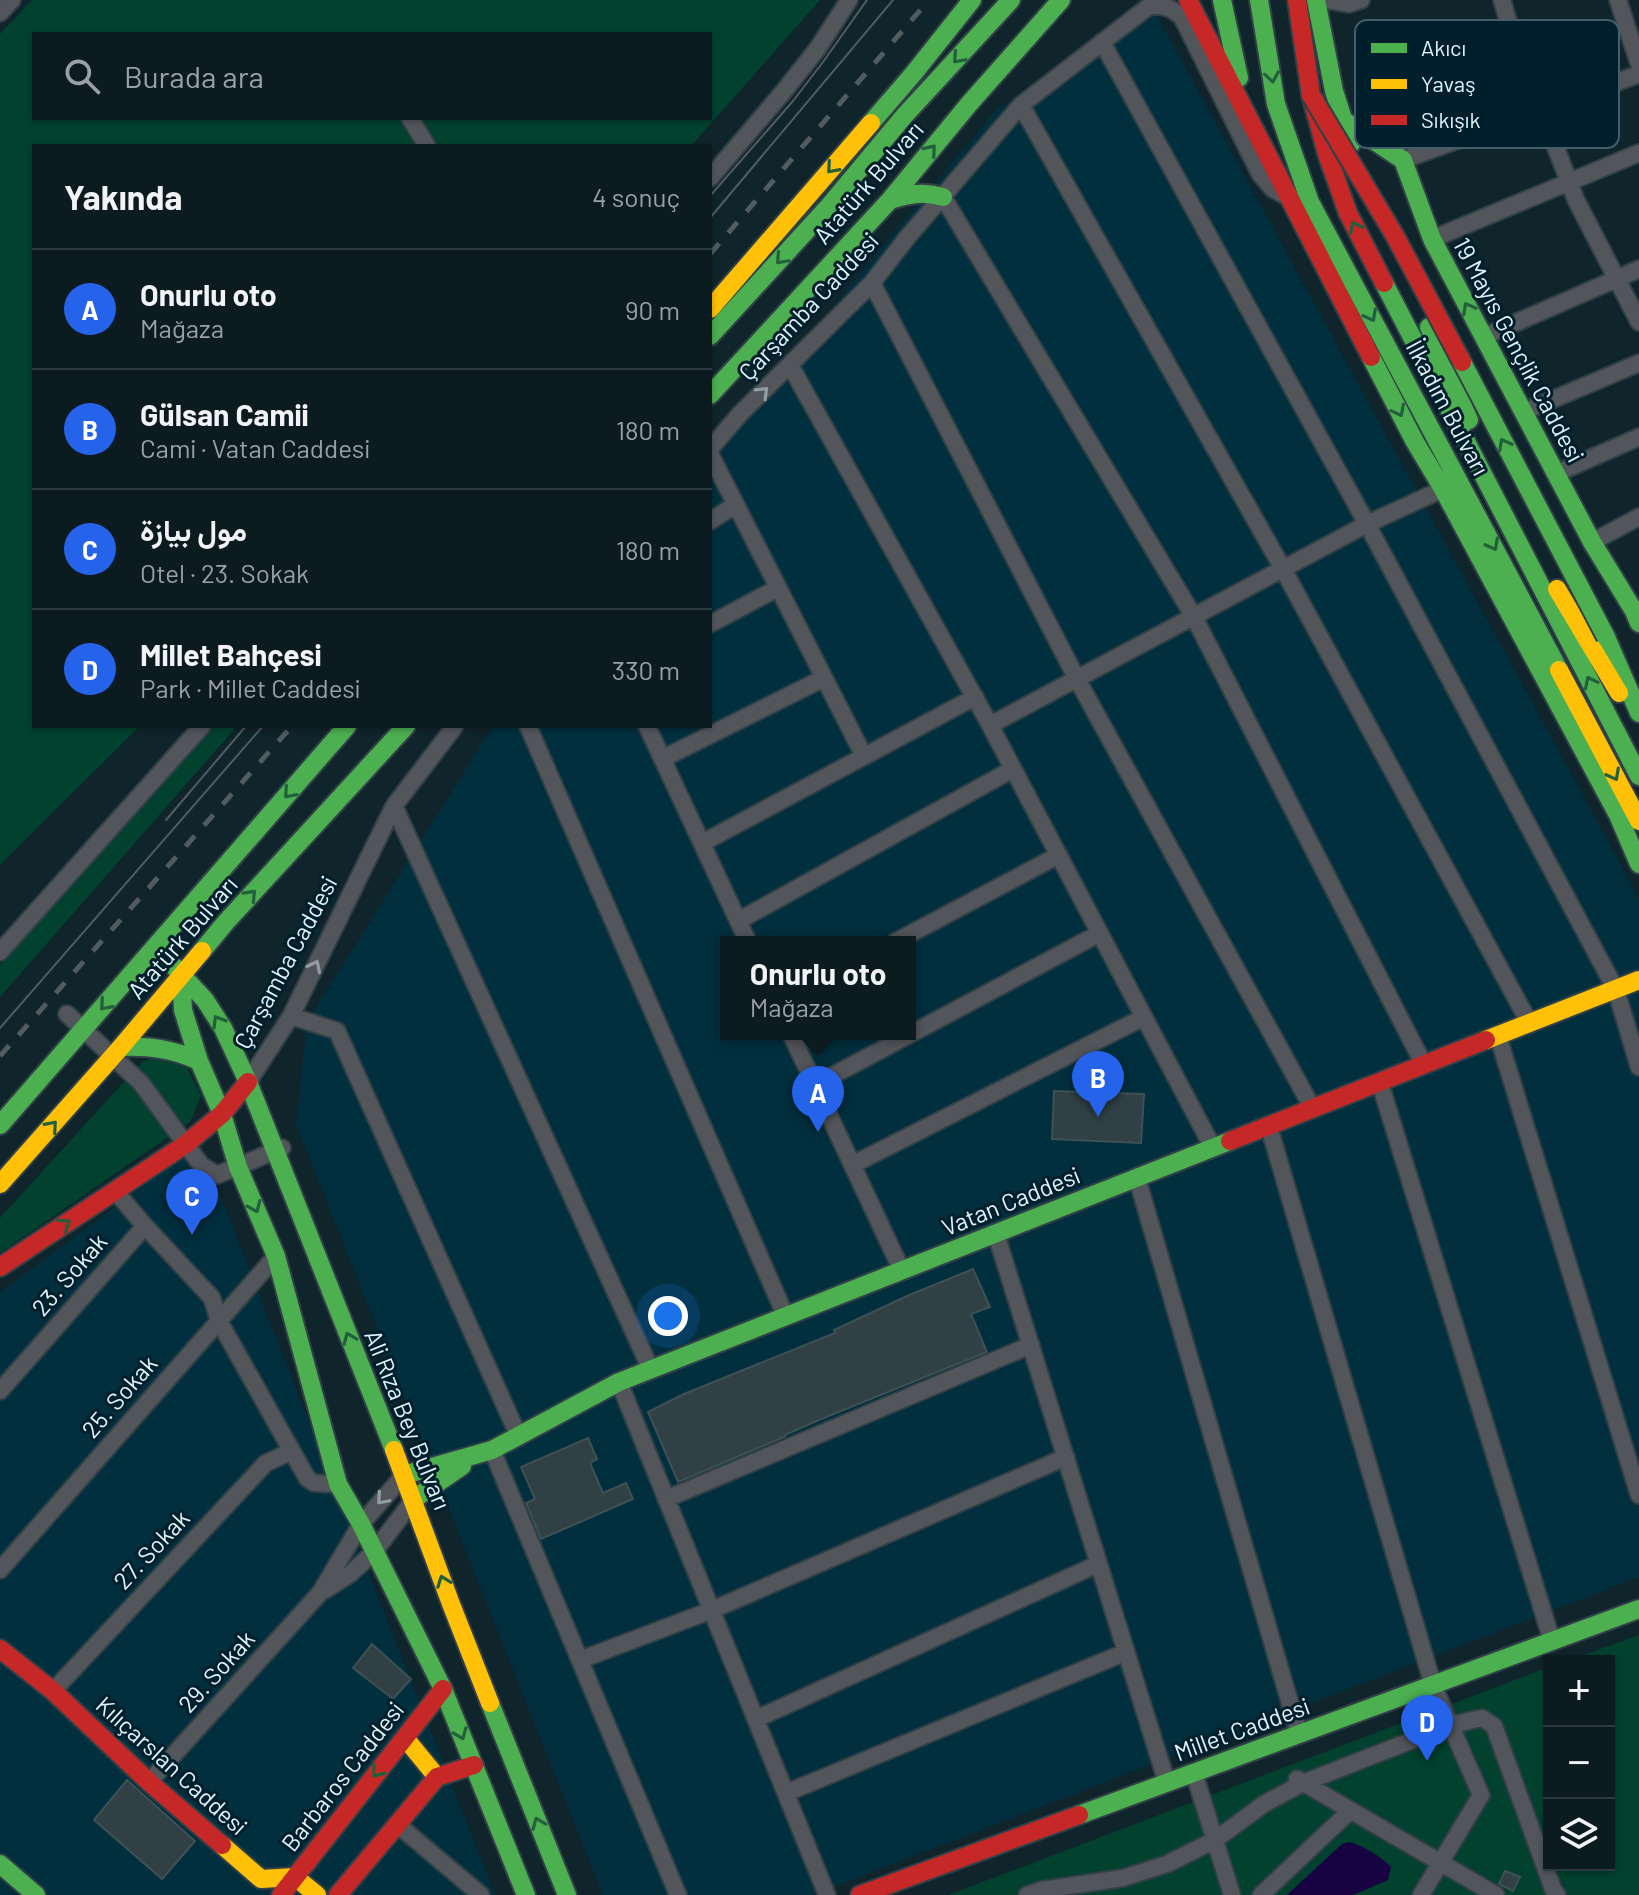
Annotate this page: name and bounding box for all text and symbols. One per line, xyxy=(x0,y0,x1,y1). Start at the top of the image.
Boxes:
legend xyxy=(1355,20,1619,148)
search box xyxy=(32,32,712,120)
text: Akıcı xyxy=(1421,34,1466,60)
one-way arrow xyxy=(954,48,968,63)
icon: search xyxy=(60,54,104,98)
text: Burada ara xyxy=(124,58,264,94)
one-way arrow xyxy=(1263,70,1280,84)
text: Yavaş xyxy=(1421,70,1476,96)
text: Sıkışık xyxy=(1421,106,1481,132)
street label: Atatürk Bulvarı xyxy=(807,115,929,249)
one-way arrow xyxy=(921,145,936,160)
one-way arrow xyxy=(828,158,842,173)
text: Yakında xyxy=(64,176,183,217)
text: 4 sonuç xyxy=(592,181,680,212)
one-way arrow xyxy=(1349,221,1365,236)
street label: Çarşamba Caddesi xyxy=(732,226,884,386)
street label: 19 Mayıs Gençlik Caddesi xyxy=(1448,232,1591,466)
one-way arrow xyxy=(776,249,790,264)
text: Onurlu oto xyxy=(140,276,277,312)
text: A xyxy=(81,294,99,325)
text: 90 m xyxy=(625,294,680,325)
one-way arrow xyxy=(1463,302,1478,317)
one-way arrow xyxy=(1361,307,1377,321)
text: Mağaza xyxy=(140,312,224,343)
street label: İlkadım Bulvarı xyxy=(1401,335,1496,480)
one-way arrow xyxy=(754,387,768,401)
text: Gülsan Camii xyxy=(140,396,309,432)
one-way arrow xyxy=(1389,402,1404,417)
text: B xyxy=(82,414,98,445)
text: 180 m xyxy=(616,414,680,445)
text: Cami · Vatan Caddesi xyxy=(140,432,370,463)
one-way arrow xyxy=(1499,438,1514,453)
text: مول بيازة xyxy=(140,511,247,547)
text: C xyxy=(82,534,98,565)
text: 180 m xyxy=(616,534,680,565)
one-way arrow xyxy=(1483,537,1498,552)
text: Otel · 23. Sokak xyxy=(140,557,309,588)
text: Millet Bahçesi xyxy=(140,636,322,672)
text: D xyxy=(82,654,98,685)
text: 330 m xyxy=(612,654,680,685)
text: Park · Millet Caddesi xyxy=(140,672,360,703)
one-way arrow xyxy=(1585,676,1600,690)
one-way arrow xyxy=(1605,767,1620,781)
one-way arrow xyxy=(284,784,299,798)
street label: Atatürk Bulvarı xyxy=(121,870,243,1004)
street label: Çarşamba Caddesi xyxy=(227,871,342,1054)
one-way arrow xyxy=(242,890,257,904)
popup xyxy=(720,936,916,1040)
text: Onurlu oto xyxy=(750,955,886,991)
one-way arrow xyxy=(305,960,321,975)
text: Mağaza xyxy=(750,991,834,1022)
one-way arrow xyxy=(100,996,115,1011)
one-way arrow xyxy=(212,1015,228,1030)
pin: B xyxy=(1072,1051,1124,1117)
pin: A xyxy=(792,1066,844,1132)
one-way arrow xyxy=(42,1120,56,1135)
street label: Vatan Caddesi xyxy=(937,1160,1084,1241)
pin: C xyxy=(166,1169,218,1235)
one-way arrow xyxy=(246,1199,262,1214)
one-way arrow xyxy=(56,1219,70,1234)
street label: 23. Sokak xyxy=(25,1227,113,1321)
your location xyxy=(648,1296,688,1336)
street label: Ali Rıza Bey Bulvarı xyxy=(359,1325,458,1514)
one-way arrow xyxy=(342,1332,359,1346)
street label: 25. Sokak xyxy=(75,1349,163,1443)
one-way arrow xyxy=(378,1490,392,1505)
street label: 27. Sokak xyxy=(107,1503,195,1595)
one-way arrow xyxy=(436,1575,453,1589)
street label: 29. Sokak xyxy=(172,1624,260,1718)
map controls xyxy=(1543,1655,1615,1871)
button: + xyxy=(1543,1655,1615,1727)
street label: Kılıçarslan Caddesi xyxy=(91,1690,253,1840)
street label: Millet Caddesi xyxy=(1170,1691,1313,1766)
pin: D xyxy=(1401,1695,1453,1761)
street label: Barbaros Caddesi xyxy=(275,1696,409,1856)
one-way arrow xyxy=(452,1726,468,1740)
button: − xyxy=(1543,1727,1615,1799)
one-way arrow xyxy=(373,1763,387,1778)
button: layers xyxy=(1543,1799,1615,1871)
one-way arrow xyxy=(532,1817,548,1831)

